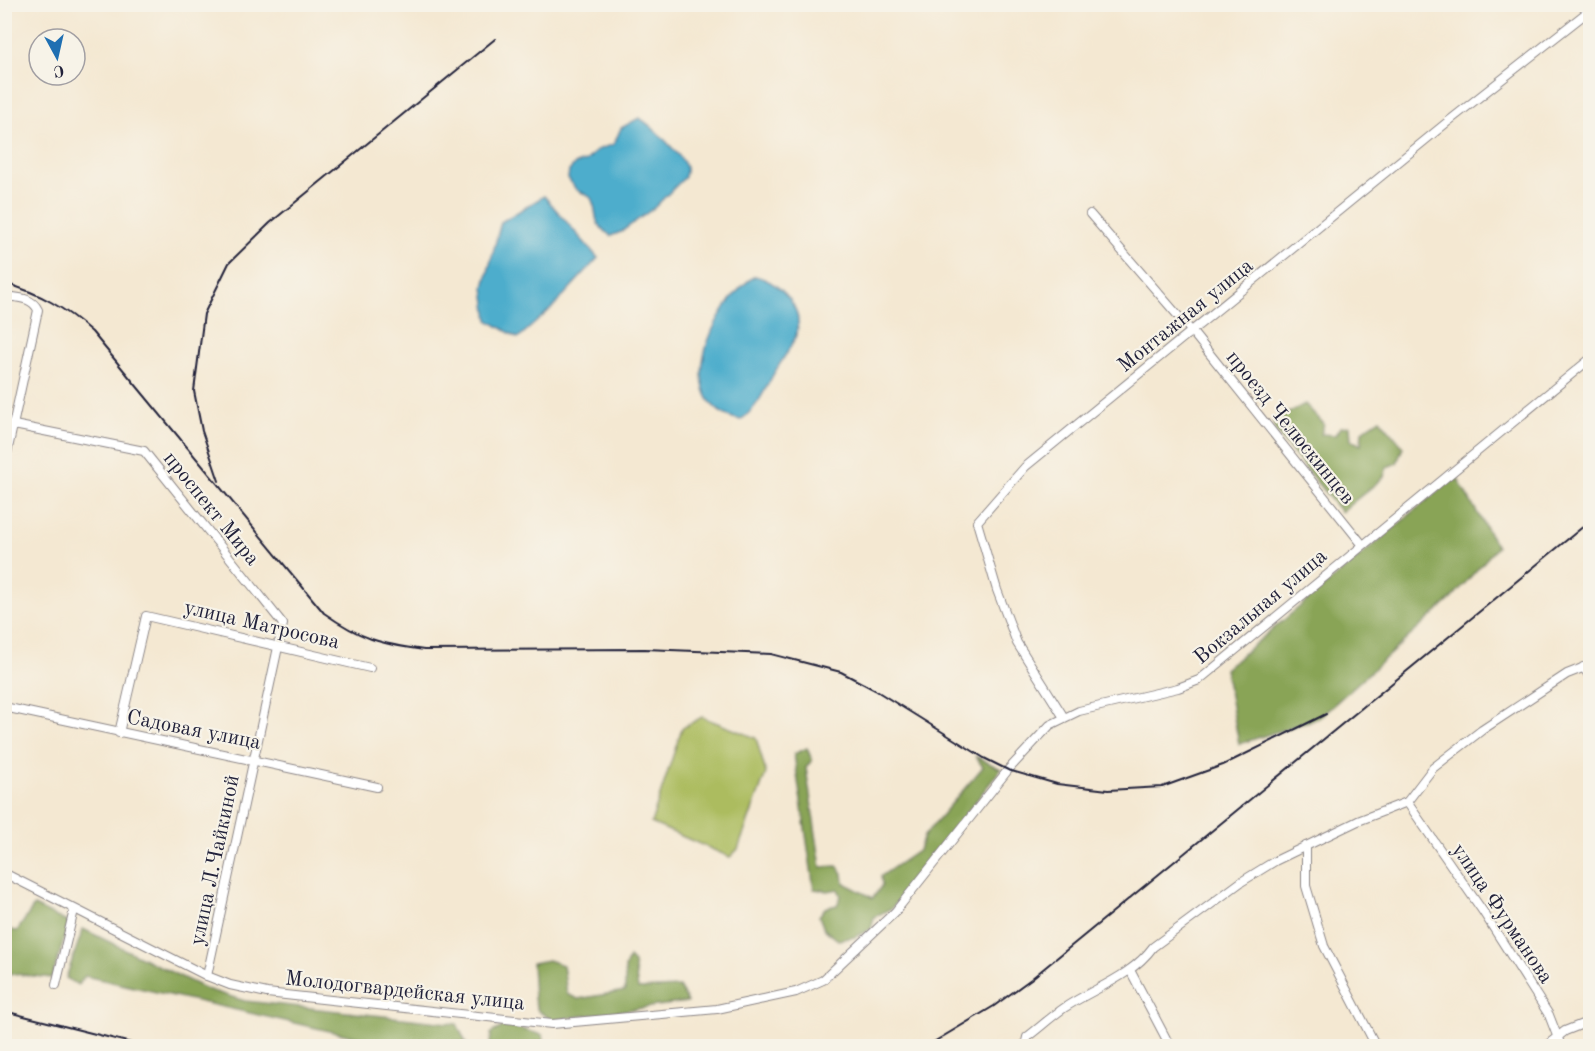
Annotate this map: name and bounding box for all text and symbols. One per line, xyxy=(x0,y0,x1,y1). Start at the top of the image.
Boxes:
north arrow xyxy=(27,27,87,87)
text: С xyxy=(52,61,65,79)
street label: Монтажная улица xyxy=(1114,255,1258,377)
street label: проезд Челюскинцев xyxy=(1222,347,1358,509)
street label: проспект Мира xyxy=(159,448,263,570)
street label: Вокзальная улица xyxy=(1190,546,1332,669)
street label: улица Матросова xyxy=(182,597,341,654)
street label: Садовая улица xyxy=(125,707,263,754)
street label: улица Л.Чайкиной xyxy=(187,773,244,948)
street label: улица Фурманова xyxy=(1447,840,1556,988)
street label: Молодогвардейская улица xyxy=(284,968,526,1015)

